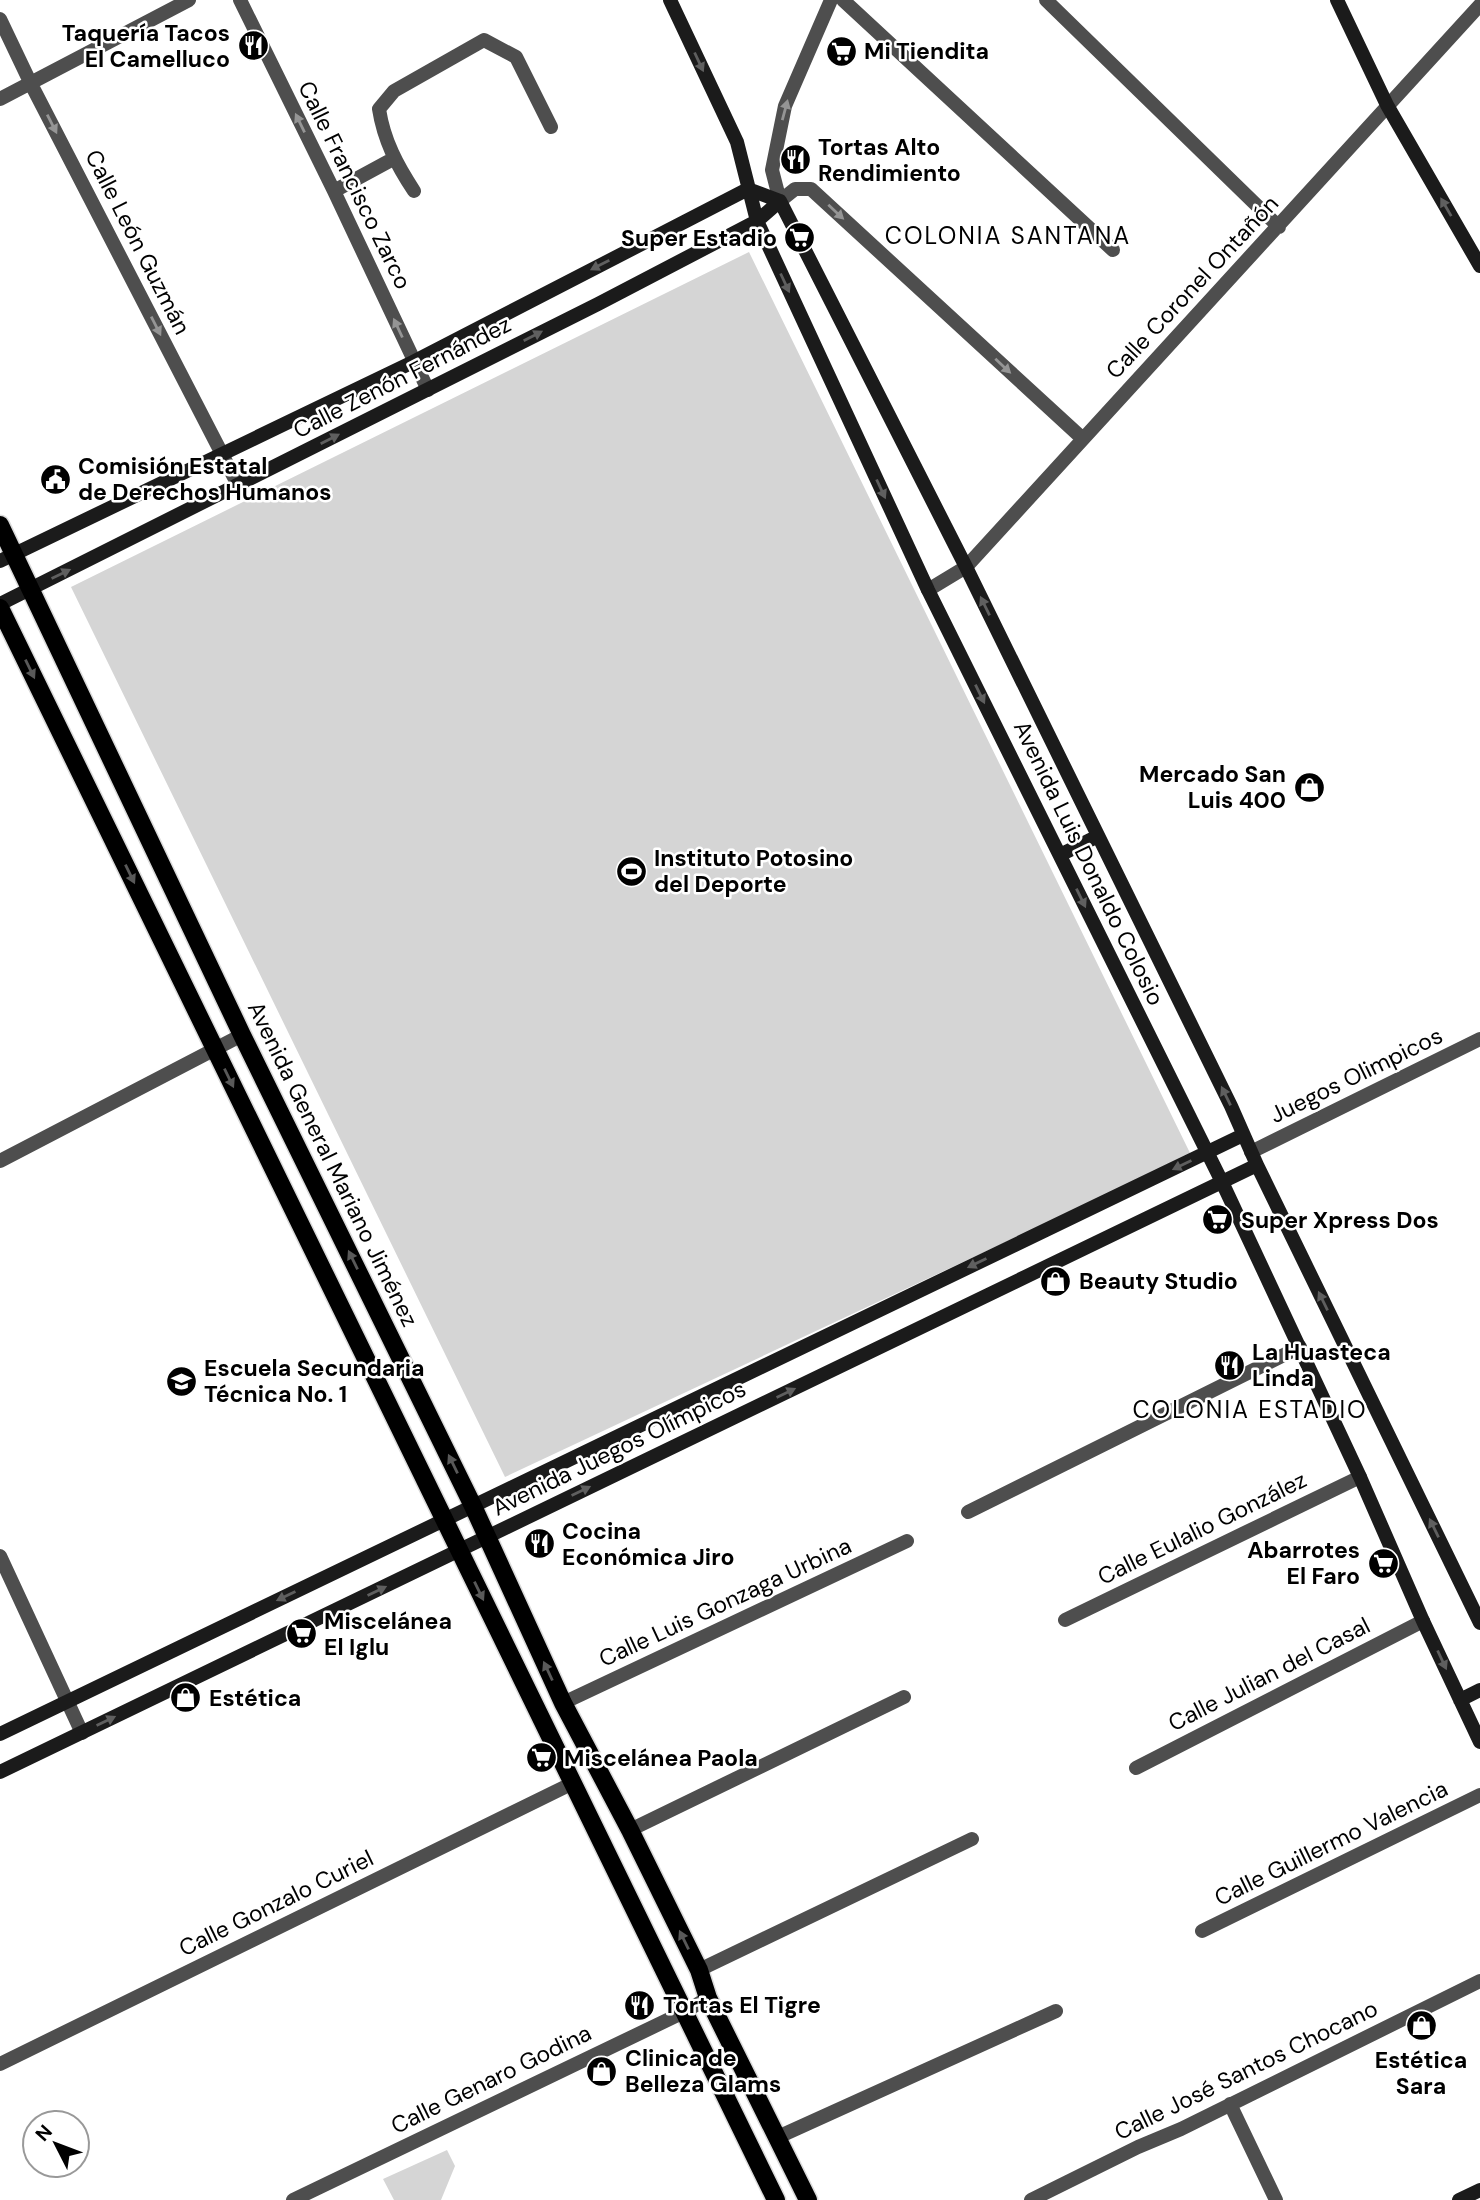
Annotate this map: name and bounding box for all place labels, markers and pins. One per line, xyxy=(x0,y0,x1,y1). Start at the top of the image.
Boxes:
place label: Taquería Tacos El Camelluco xyxy=(62,18,230,74)
restaurant icon: Taquería Tacos El Camelluco xyxy=(236,29,270,63)
supermarket icon: Mi Tiendita xyxy=(824,34,858,68)
place label: Mi Tiendita xyxy=(864,36,989,66)
place label: Tortas Alto Rendimiento xyxy=(818,132,961,188)
restaurant icon: Tortas Alto Rendimiento xyxy=(778,143,812,177)
supermarket icon: Super Estadio xyxy=(783,221,817,255)
place label: Super Estadio xyxy=(621,223,777,253)
place label: Comisión Estatal de Derechos Humanos xyxy=(78,451,332,507)
public building icon: Comisión Estatal de Derechos Humanos xyxy=(38,462,72,496)
place label: Mercado San Luis 400 xyxy=(1139,759,1286,815)
shop icon: Mercado San Luis 400 xyxy=(1292,770,1326,804)
place label: Instituto Potosino del Deporte xyxy=(654,843,853,899)
sports icon: Instituto Potosino del Deporte xyxy=(614,854,648,888)
supermarket icon: Super Xpress Dos xyxy=(1201,1203,1235,1237)
place label: Super Xpress Dos xyxy=(1241,1205,1439,1235)
shop icon: Beauty Studio xyxy=(1039,1264,1073,1298)
place label: Beauty Studio xyxy=(1079,1266,1238,1296)
place label: La Huasteca Linda xyxy=(1252,1337,1391,1393)
restaurant icon: La Huasteca Linda xyxy=(1212,1348,1246,1382)
place label: Escuela Secundaria Técnica No. 1 xyxy=(204,1353,424,1409)
school or university icon: Escuela Secundaria Técnica No. 1 xyxy=(164,1364,198,1398)
place label: Cocina Económica Jiro xyxy=(562,1516,734,1572)
restaurant icon: Cocina Económica Jiro xyxy=(522,1527,556,1561)
place label: Abarrotes El Faro xyxy=(1247,1535,1360,1591)
supermarket icon: Abarrotes El Faro xyxy=(1366,1546,1400,1580)
place label: Miscelánea El Iglu xyxy=(324,1606,452,1662)
supermarket icon: Miscelánea El Iglu xyxy=(284,1617,318,1651)
shop icon: Estética xyxy=(169,1681,203,1715)
place label: Estética xyxy=(209,1683,301,1713)
supermarket icon: Miscelánea Paola xyxy=(524,1741,558,1775)
place label: Miscelánea Paola xyxy=(564,1743,758,1773)
restaurant icon: Tortas El Tigre xyxy=(623,1988,657,2022)
place label: Tortas El Tigre xyxy=(663,1990,821,2020)
shop icon: Estética Sara xyxy=(1404,2009,1438,2043)
place label: Clinica de Belleza Glams xyxy=(625,2043,781,2099)
place label: Estética Sara xyxy=(1375,2045,1467,2101)
shop icon: Clinica de Belleza Glams xyxy=(585,2054,619,2088)

